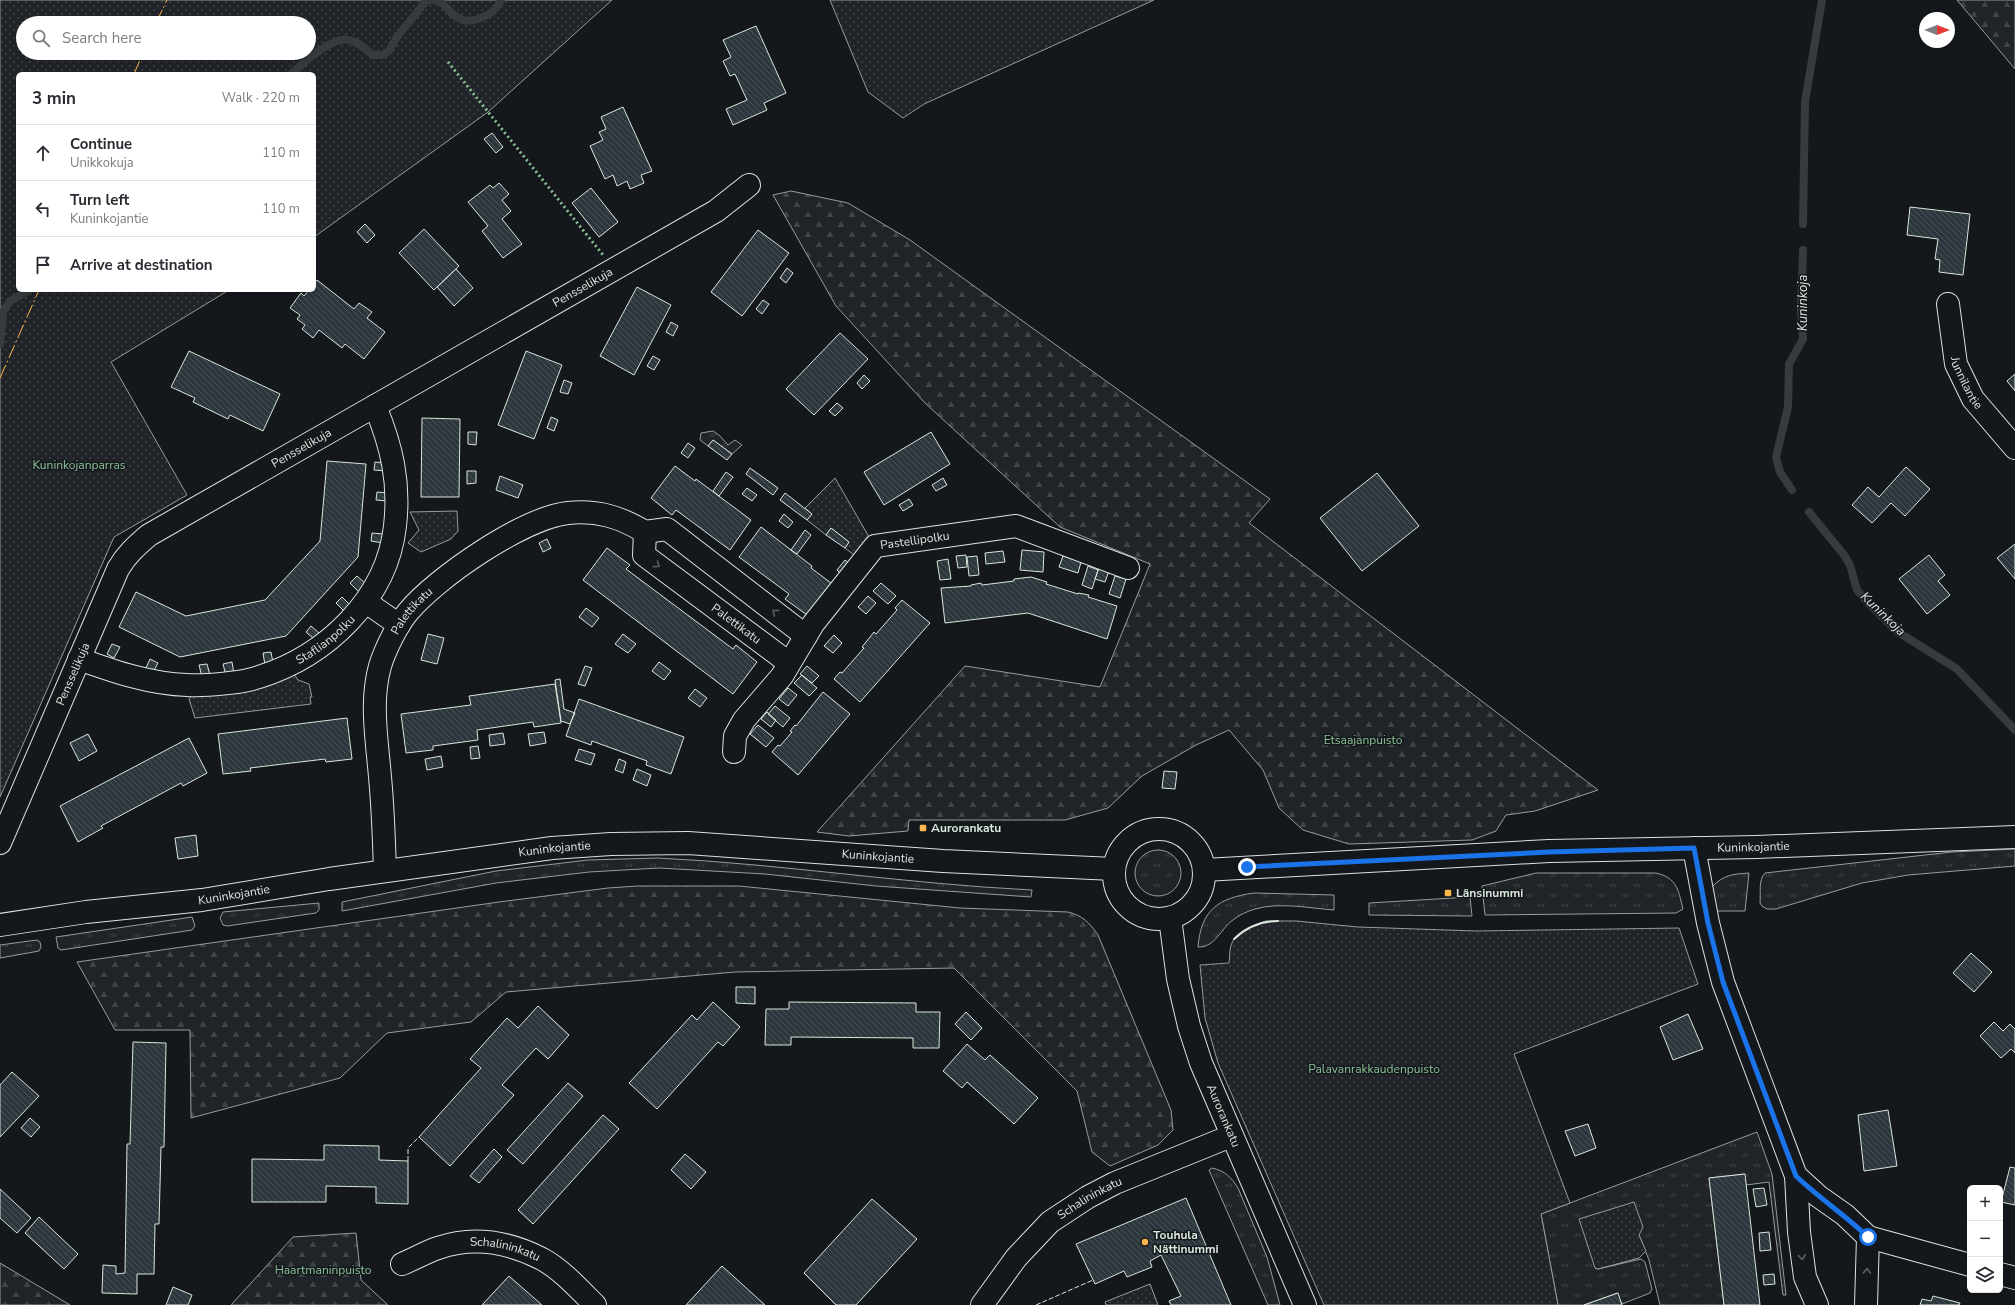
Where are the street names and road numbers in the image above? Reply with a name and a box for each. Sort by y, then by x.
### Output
street label: Pensselikuja [550,264,616,311]
street label: Junnilantie [1947,355,1986,413]
street label: Pensselikuja [268,424,334,471]
street label: Pastellipolku [879,528,951,553]
street label: Palettikatu [387,583,436,637]
street label: Palettikatu [708,600,764,647]
street label: Staflianpolku [293,612,359,668]
street label: Pensselikuja [52,640,93,708]
street label: Kuninkojantie [517,837,591,861]
street label: Kuninkojantie [1717,838,1790,856]
street label: Kuninkojantie [841,846,915,867]
street label: Kuninkojantie [197,881,271,908]
street label: Aurorankatu [1203,1082,1244,1150]
street label: Schalininkatu [1054,1173,1124,1223]
street label: Schalininkatu [470,1234,543,1265]

